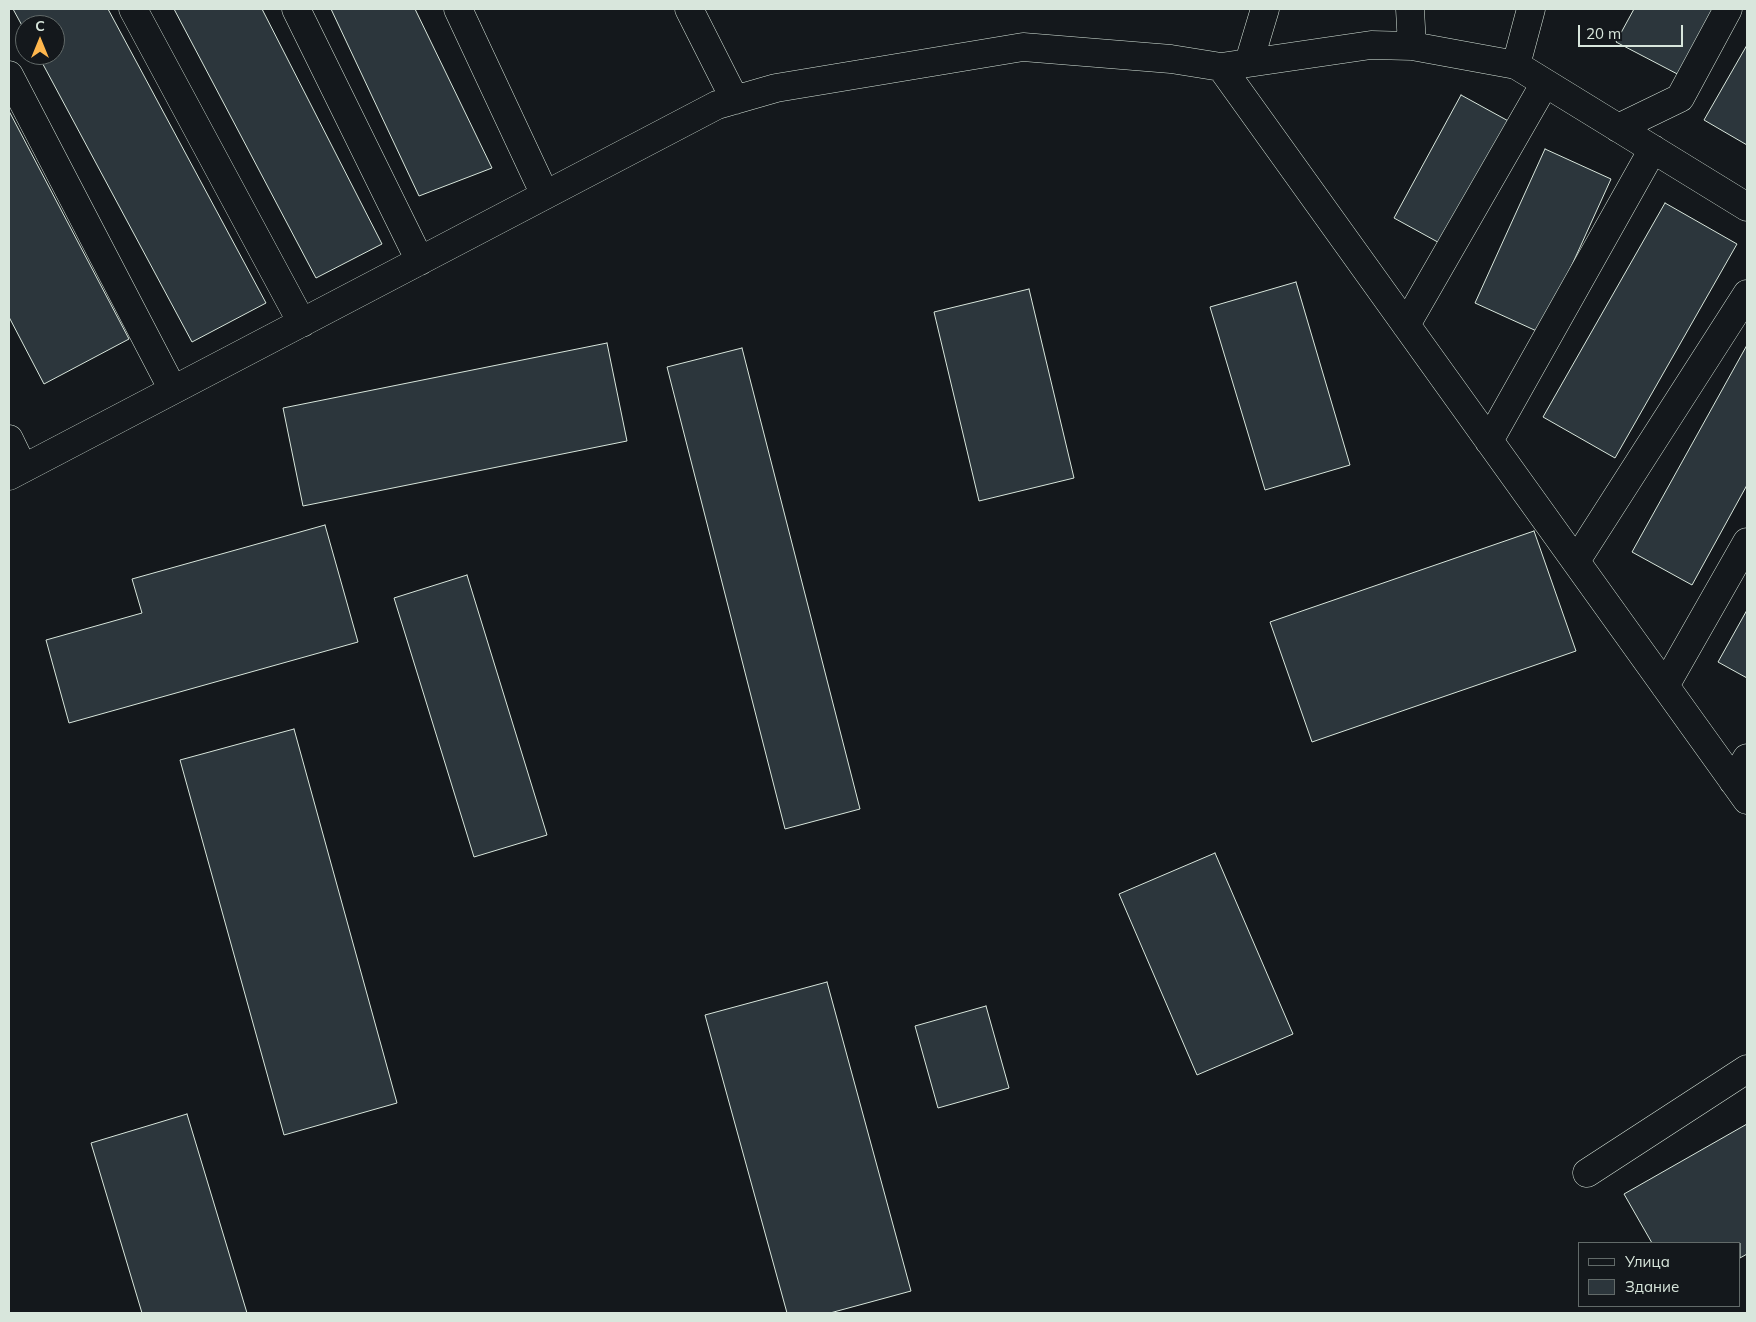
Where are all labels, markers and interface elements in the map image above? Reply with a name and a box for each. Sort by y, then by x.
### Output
north arrow [15,15,65,65]
scale bar [1581,15,1686,47]
text: С [35,17,45,35]
text: 20 m [1586,24,1621,43]
legend [1578,1242,1741,1307]
text: Улица [1625,1252,1670,1271]
text: Здание [1625,1277,1679,1296]

